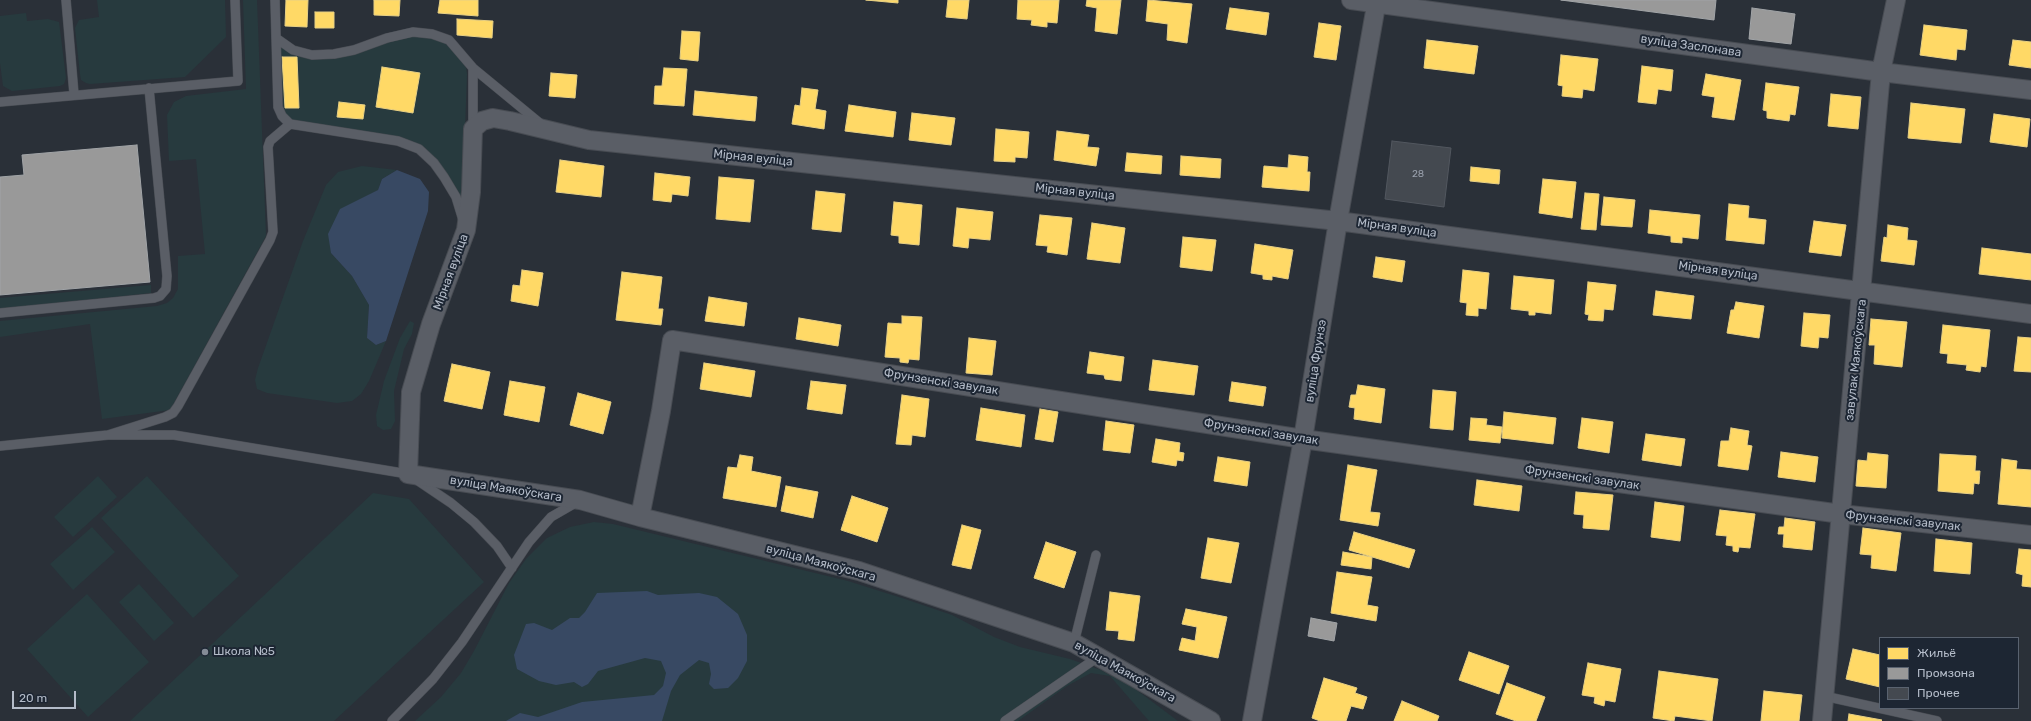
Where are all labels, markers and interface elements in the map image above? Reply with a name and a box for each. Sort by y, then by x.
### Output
street label: вуліца Заслонава [1640,32,1742,60]
street label: Мірная вуліца [713,147,793,169]
house number: 28 [1412,168,1424,180]
street label: Мірная вуліца [1035,181,1115,203]
street label: Мірная вуліца [1356,215,1438,241]
street label: Мірная вуліца [431,232,471,312]
street label: Мірная вуліца [1677,258,1759,284]
street label: завулак Маякоўскага [1842,299,1870,421]
street label: вуліца Фрунзэ [1302,319,1330,403]
street label: Фрунзенскі завулак [883,366,999,398]
street label: Фрунзенскі завулак [1203,416,1319,448]
street label: Фрунзенскі завулак [1524,463,1640,493]
street label: вуліца Маякоўскага [449,473,563,505]
street label: Фрунзенскі завулак [1845,508,1961,534]
street label: вуліца Маякоўскага [765,541,877,585]
legend [1879,637,2019,709]
street label: вуліца Маякоўскага [1072,638,1178,706]
place label: Школа №5 [213,645,275,659]
text: Жильё [1917,646,1956,660]
marker: Школа №5 [200,647,210,657]
text: Промзона [1917,666,1975,680]
scale bar [14,683,78,709]
text: Прочее [1917,686,1960,700]
text: 20 m [19,691,47,705]

